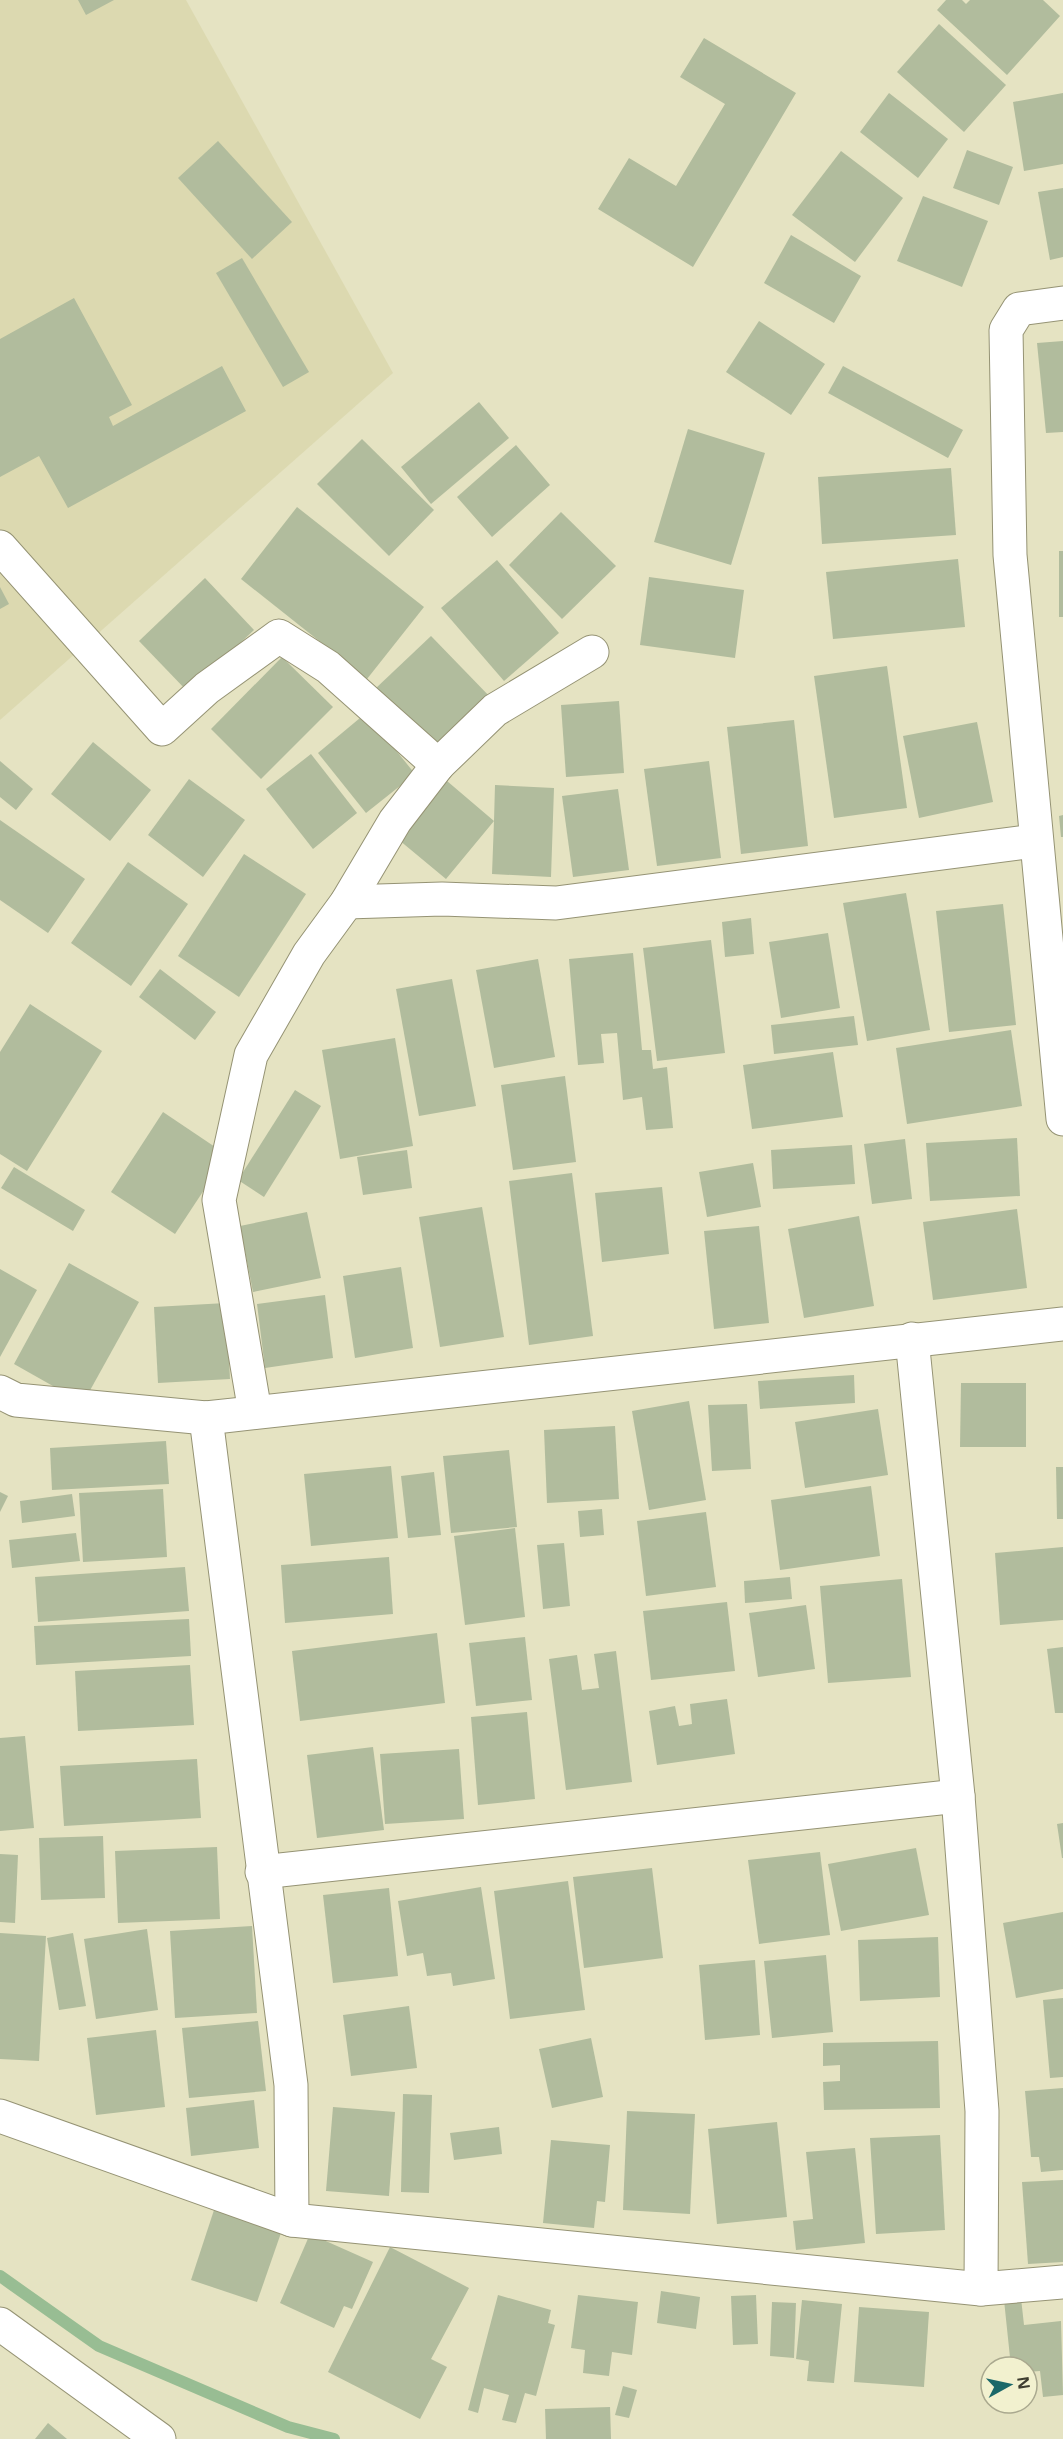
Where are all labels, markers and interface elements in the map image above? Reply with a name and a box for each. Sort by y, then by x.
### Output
north arrow [979,2355,1039,2415]
text: N [1012,2375,1036,2391]

